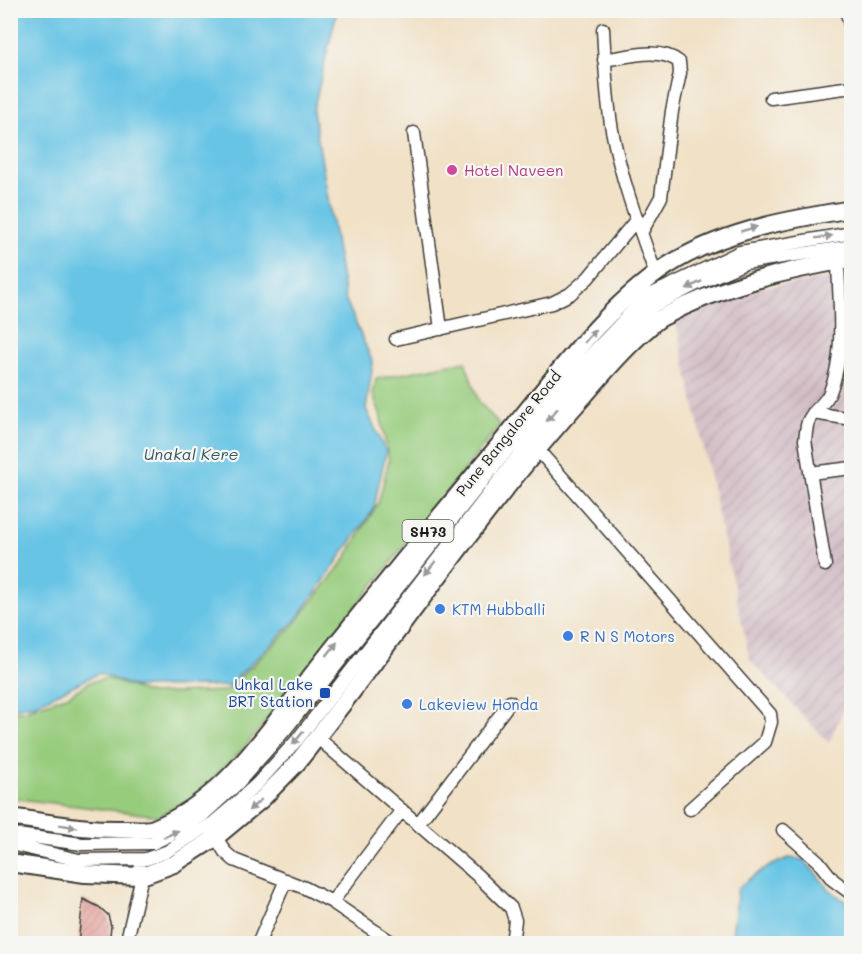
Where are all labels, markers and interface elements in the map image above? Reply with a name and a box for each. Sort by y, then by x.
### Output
place label: Hotel Naveen [464,160,563,180]
marker: Hotel Naveen [445,163,459,177]
one-way arrow [740,224,758,233]
one-way arrow [814,232,833,241]
one-way arrow [685,280,703,290]
one-way arrow [582,330,596,344]
street label: Pune Bangalore Road [451,366,565,500]
one-way arrow [545,407,558,423]
water label: Unakal Kere [144,443,238,464]
road number: SH73 [402,520,454,542]
one-way arrow [424,559,436,575]
place label: KTM Hubballi [452,599,546,619]
marker: KTM Hubballi [433,602,447,616]
place label: R N S Motors [580,626,675,646]
marker: R N S Motors [561,629,575,643]
one-way arrow [326,641,339,657]
place label: Unkal Lake BRT Station [228,674,313,711]
marker: Unkal Lake BRT Station [318,686,332,700]
place label: Lakeview Honda [419,694,539,714]
marker: Lakeview Honda [400,697,414,711]
one-way arrow [291,730,304,746]
one-way arrow [248,798,263,811]
one-way arrow [59,822,78,831]
one-way arrow [163,829,180,839]

